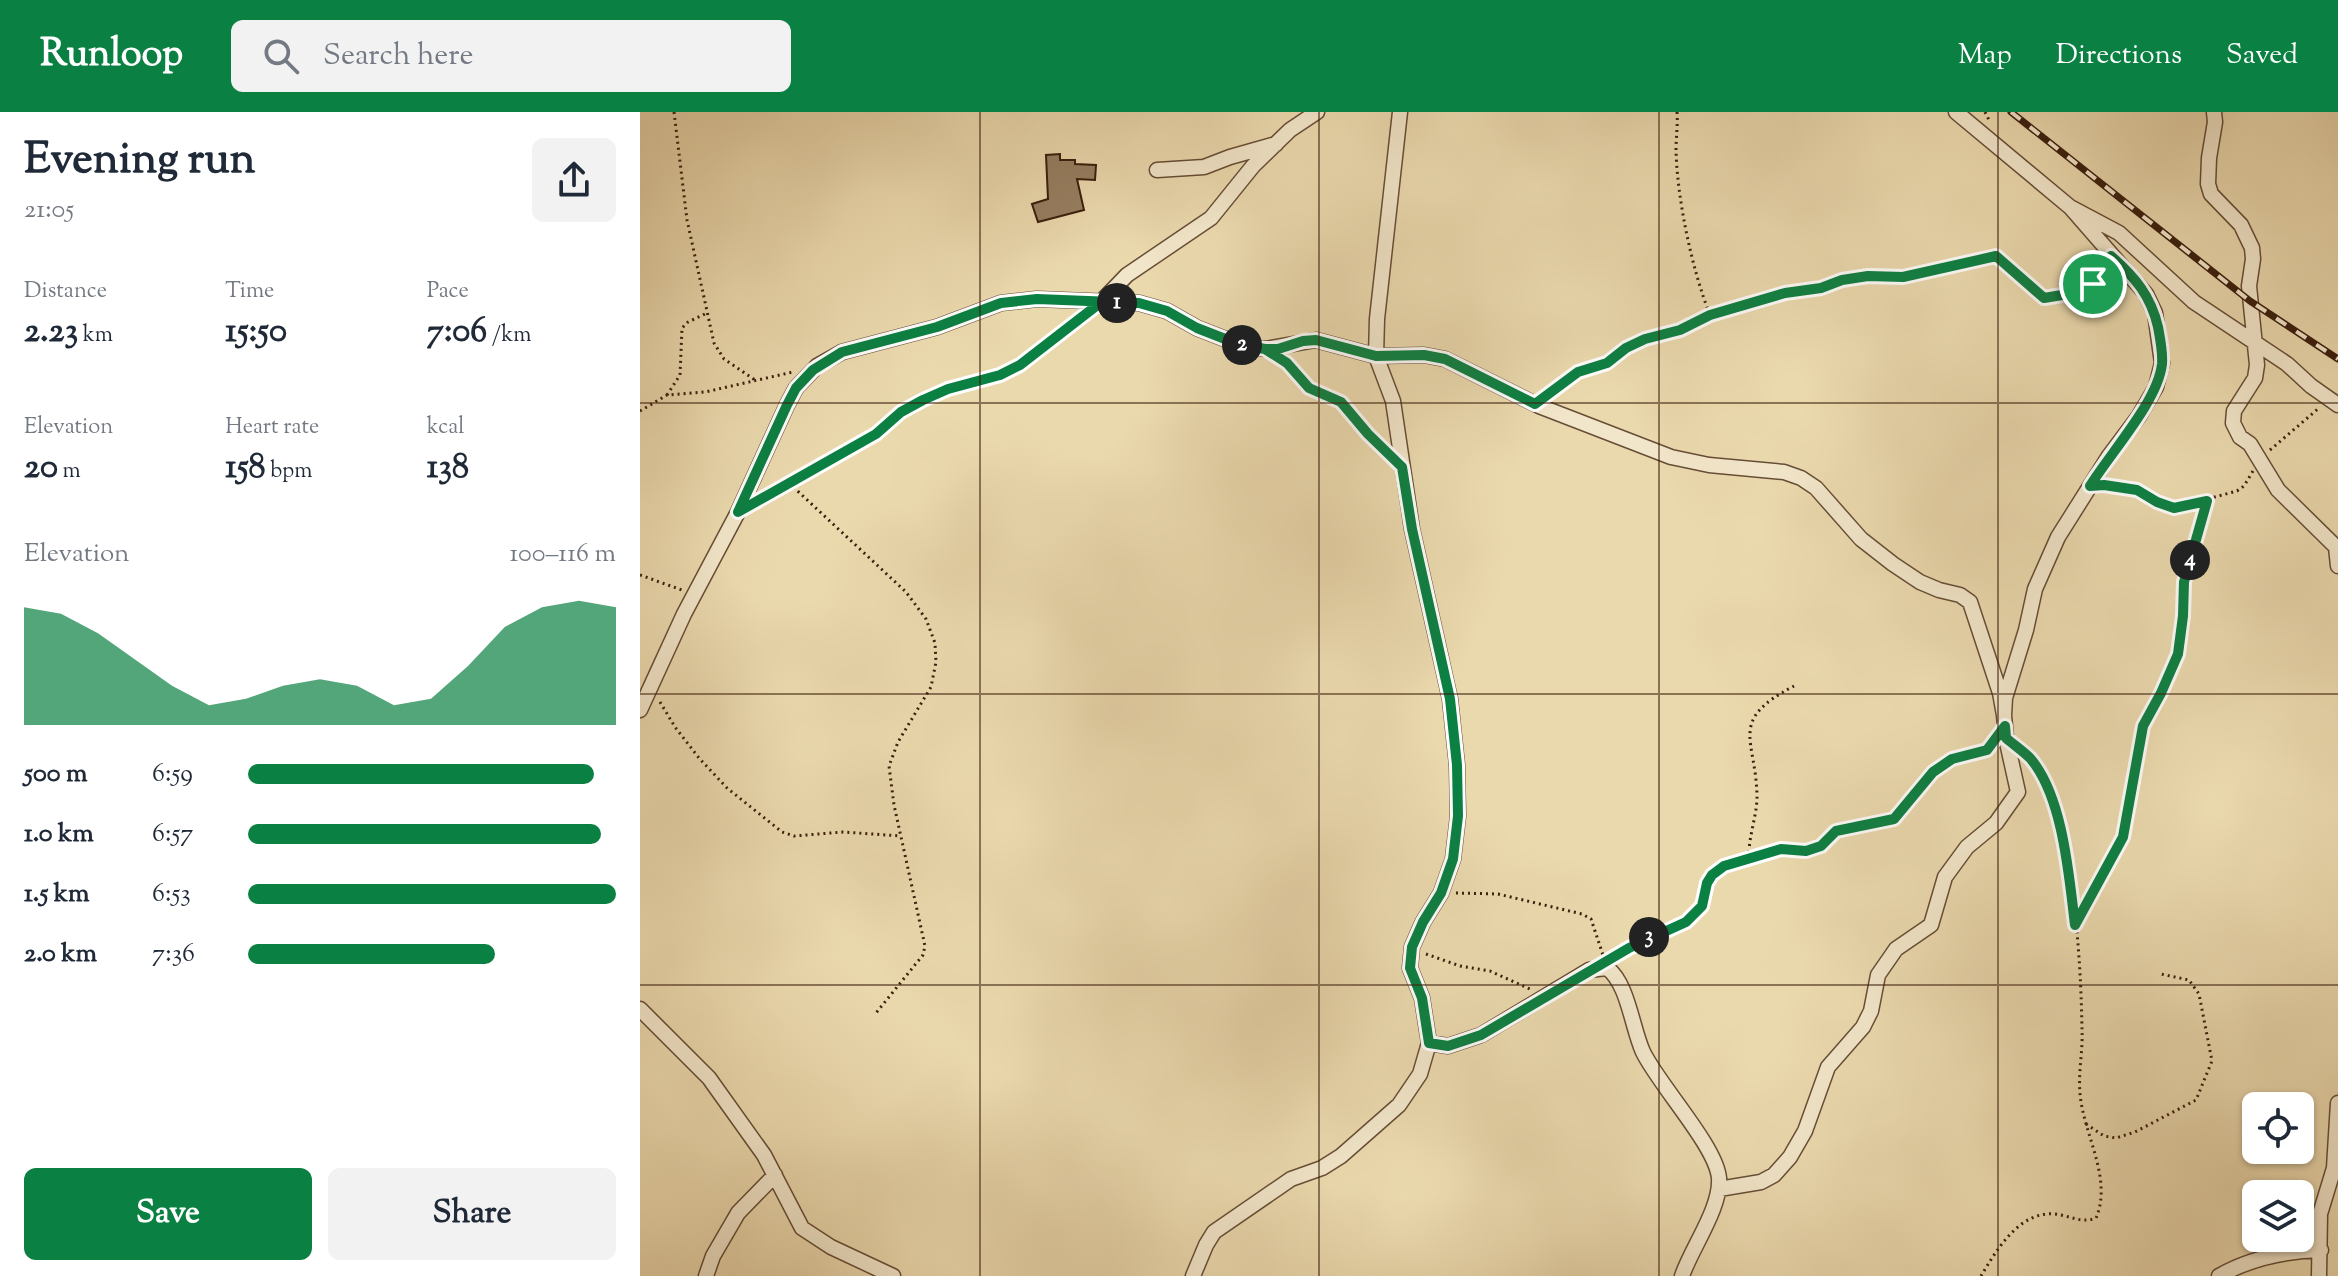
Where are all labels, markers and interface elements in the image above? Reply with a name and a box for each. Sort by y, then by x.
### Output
search box [231,20,791,92]
text: Runloop [40,29,183,83]
icon: search [259,34,303,78]
text: Search here [323,35,474,78]
text: Map [1958,36,2012,76]
text: Directions [2056,36,2182,76]
text: Saved [2226,36,2298,76]
text: Evening run [24,130,256,193]
button: share [532,138,616,222]
text: 21:05 [24,192,74,229]
pin [2059,250,2127,318]
icon: arrive [2071,262,2115,306]
text: Distance [24,276,107,308]
text: Time [225,276,274,308]
text: Pace [427,276,469,308]
pin: 1 [1097,283,1137,323]
text: 1 [1113,287,1121,319]
text: 2.23 [24,308,78,357]
text: 15:50 [225,308,287,357]
text: 7:06 [427,308,487,357]
text: km [78,320,113,352]
text: /km [487,320,532,352]
pin: 2 [1222,325,1262,365]
text: 2 [1237,329,1247,361]
text: Elevation [24,412,113,444]
text: Heart rate [225,412,319,444]
text: kcal [427,412,464,444]
text: 20 [24,444,58,493]
text: 158 [225,444,266,493]
text: 138 [427,444,469,493]
text: m [58,456,81,488]
text: bpm [266,456,312,488]
text: Elevation [24,536,129,573]
text: 100–116 m [510,536,616,573]
pin: 4 [2170,540,2210,580]
text: 4 [2184,544,2196,576]
text: 500 m [24,756,87,793]
text: 6:59 [152,756,193,793]
text: 1.0 km [24,816,94,853]
text: 6:57 [152,816,193,853]
text: 1.5 km [24,876,90,913]
text: 6:53 [152,876,191,913]
pin: 3 [1629,917,1669,957]
text: 3 [1645,921,1653,953]
text: 2.0 km [24,936,97,973]
text: 7:36 [152,936,195,973]
map controls [2242,1092,2314,1252]
button: locate [2242,1092,2314,1164]
button: Save [24,1168,312,1260]
button: Share [328,1168,616,1260]
button: layers [2242,1180,2314,1252]

